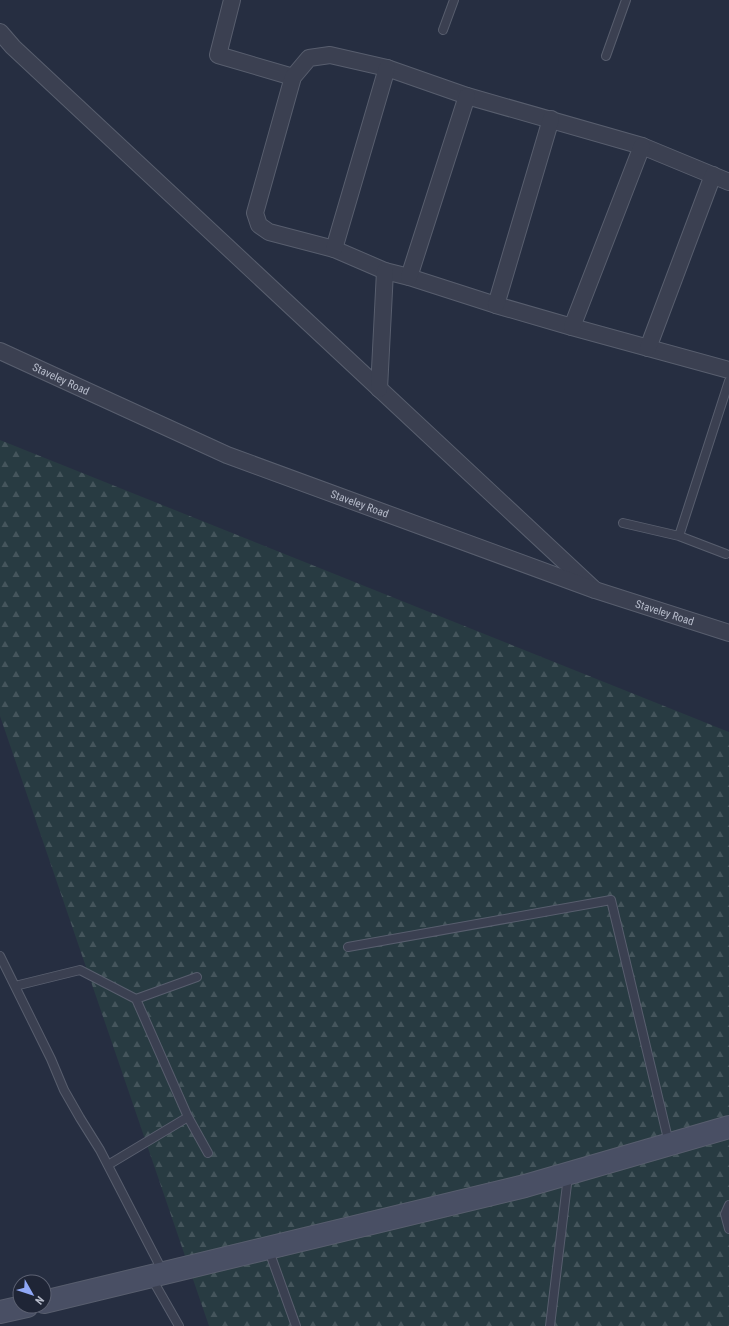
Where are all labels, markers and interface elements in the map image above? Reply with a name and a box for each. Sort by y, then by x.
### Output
street label: Staveley Road [31,360,91,397]
street label: Staveley Road [329,487,390,520]
street label: Staveley Road [634,597,696,628]
north arrow [12,1274,52,1314]
text: N [32,1293,47,1307]

